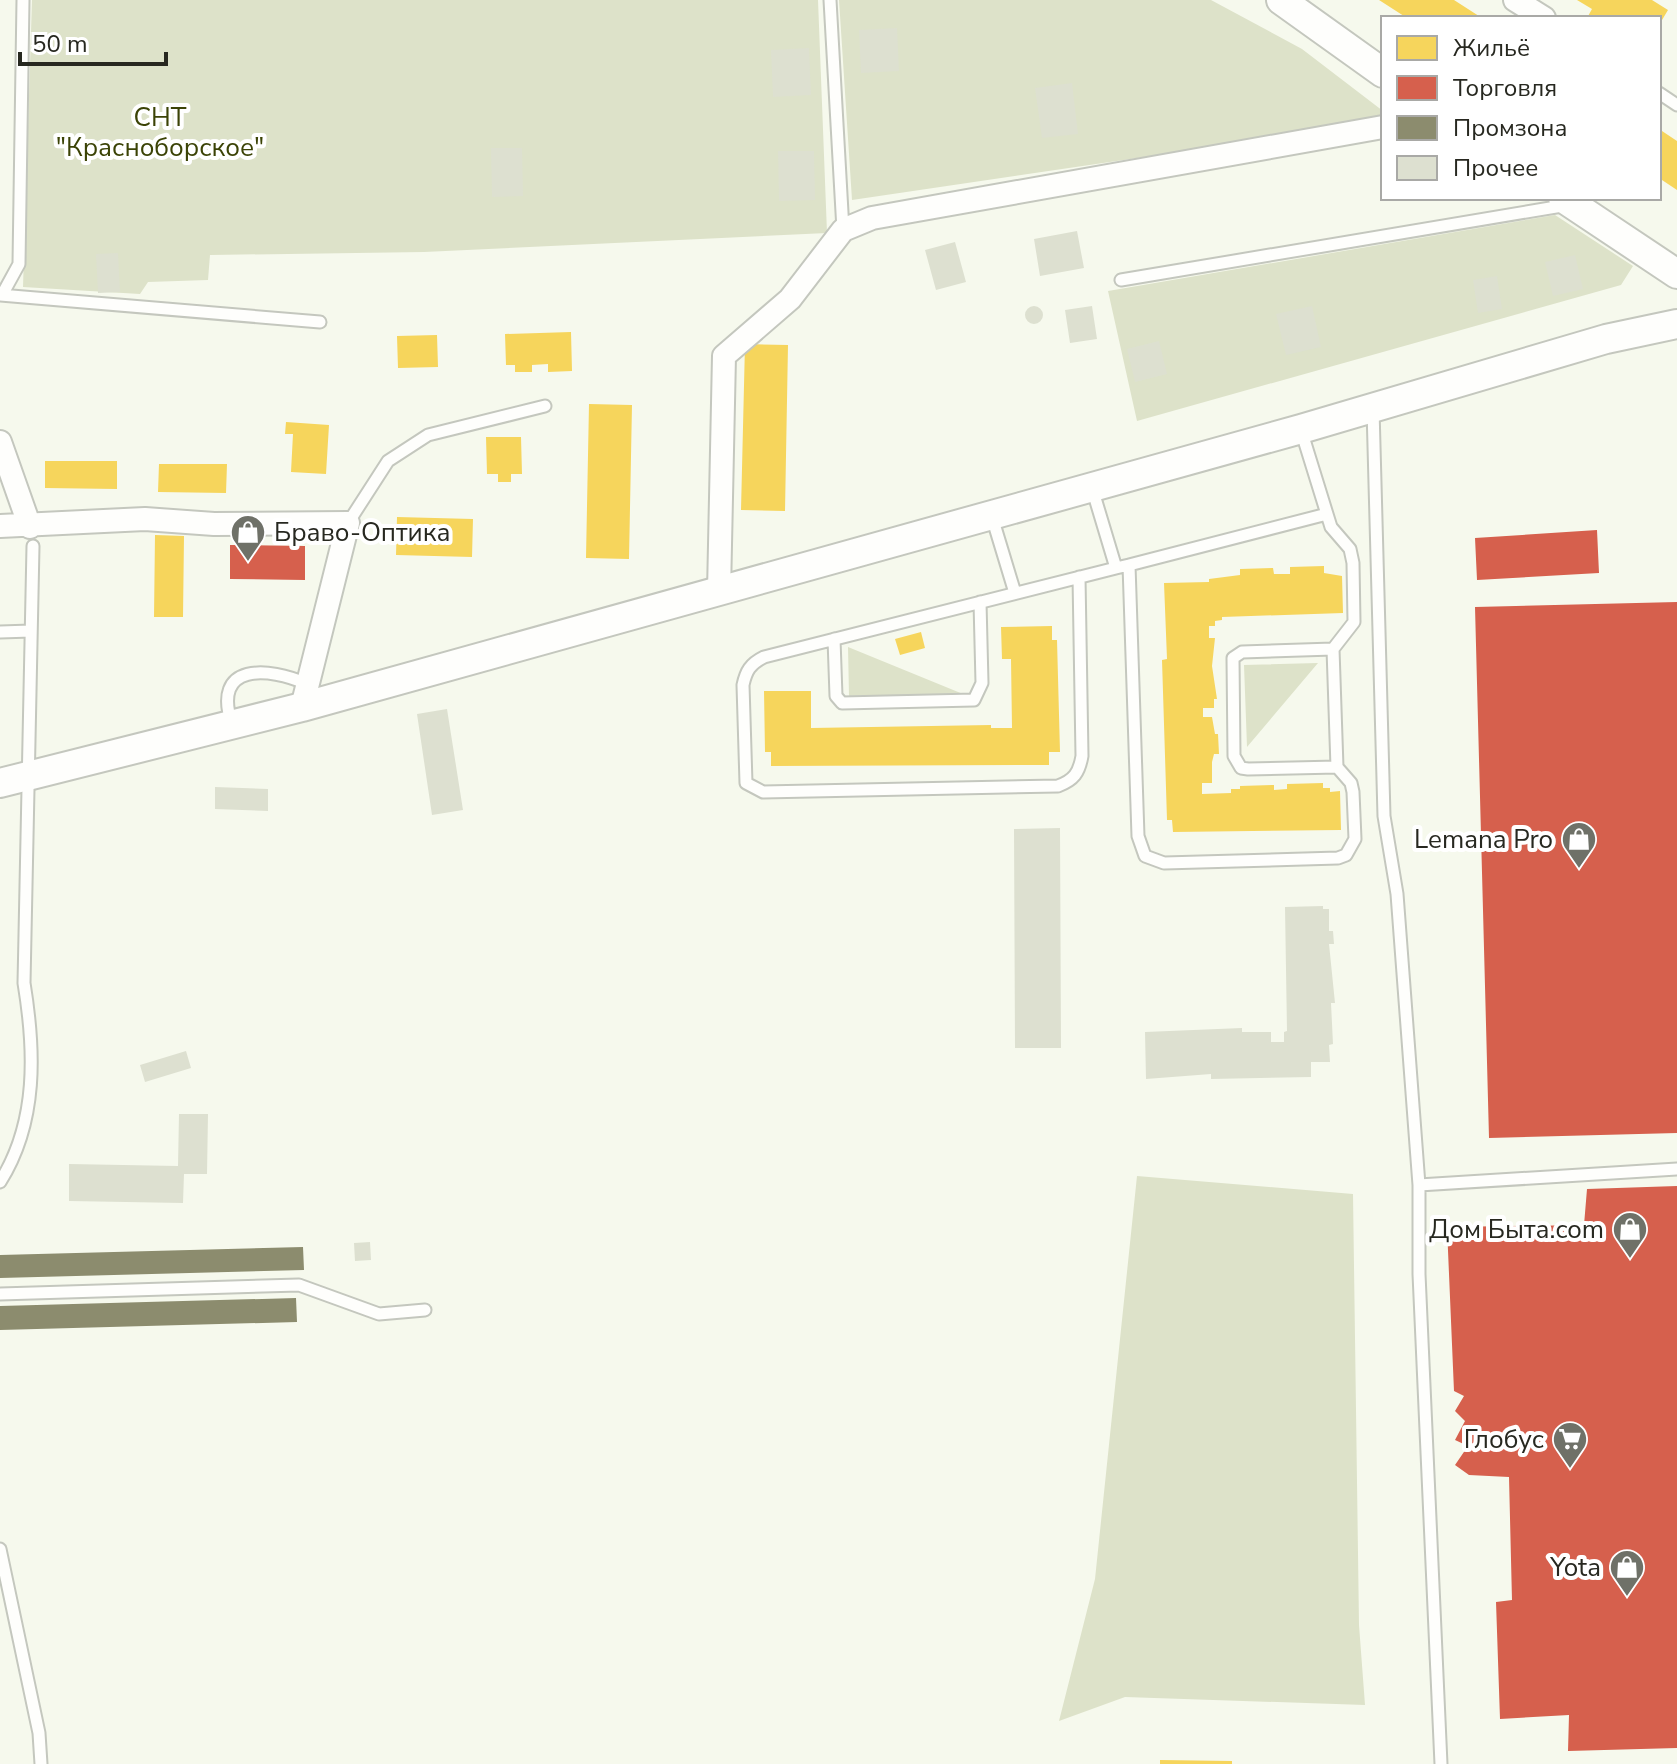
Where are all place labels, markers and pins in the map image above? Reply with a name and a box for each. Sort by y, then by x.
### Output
shop icon: Браво-Оптика [229,513,267,563]
place label: Браво-Оптика [274,515,450,550]
shop icon: Lemana Pro [1560,820,1598,870]
place label: Lemana Pro [1414,822,1553,857]
shop icon: Дом Быта.com [1611,1210,1649,1260]
place label: Дом Быта.com [1429,1212,1604,1247]
supermarket icon: Глобус [1551,1420,1589,1470]
place label: Глобус [1464,1422,1544,1457]
shop icon: Yota [1608,1548,1646,1598]
place label: Yota [1549,1550,1601,1585]

